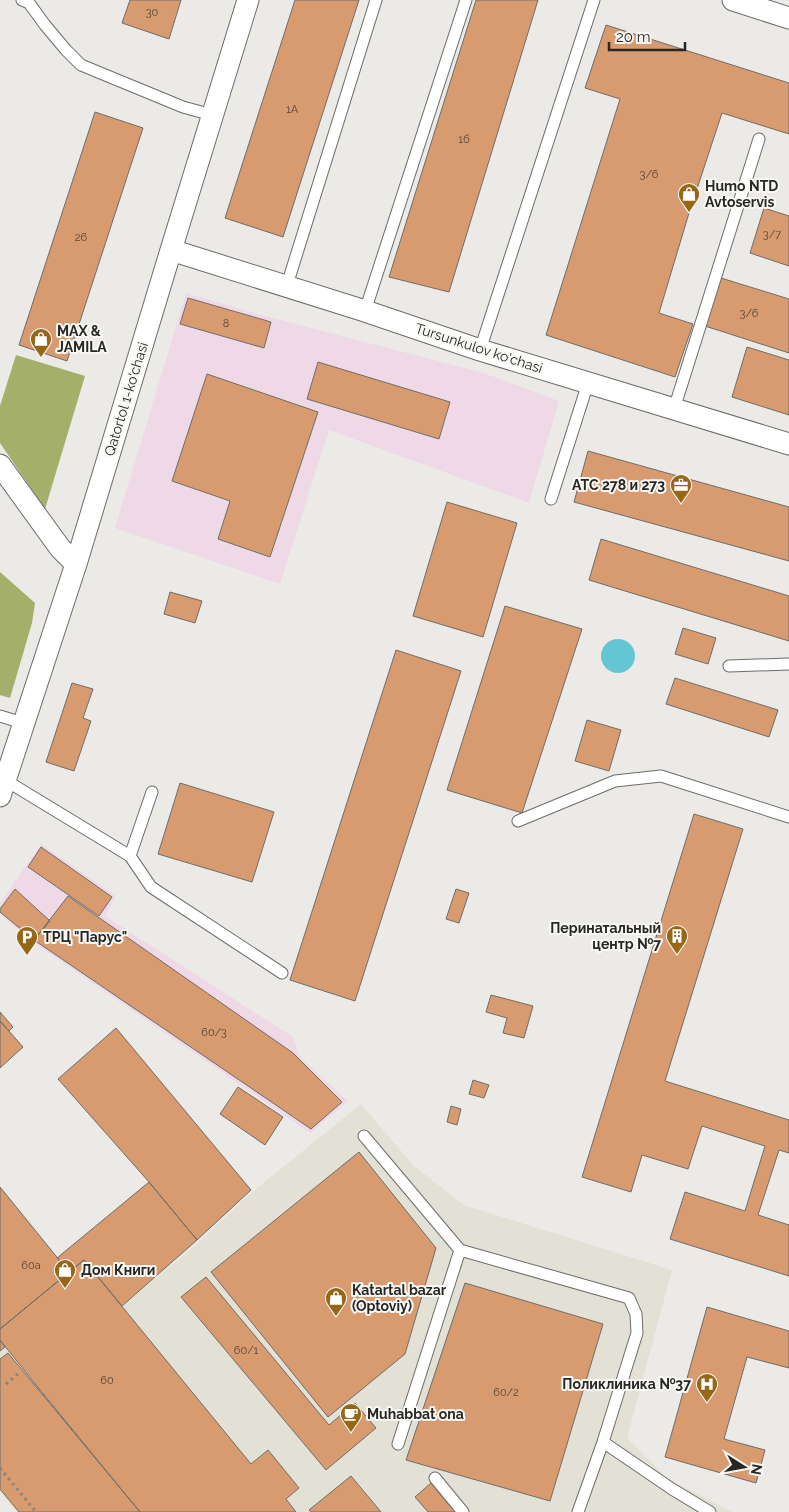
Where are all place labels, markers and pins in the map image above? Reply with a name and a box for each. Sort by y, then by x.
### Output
place label: Humo NTD Avtoservis [705,178,778,210]
shop icon: Humo NTD Avtoservis [677,182,701,213]
place label: MAX & JAMILA [57,323,107,355]
shop icon: MAX & JAMILA [29,327,53,358]
office icon: АТС 278 и 273 [669,473,693,504]
place label: АТС 278 и 273 [572,477,665,493]
place label: Перинатальный центр №7 [550,920,661,952]
building icon: Перинатальный центр №7 [665,924,689,955]
parking icon: ТРЦ "Парус" [15,925,39,956]
place label: ТРЦ "Парус" [43,929,127,945]
shop icon: Дом Книги [53,1258,77,1289]
place label: Дом Книги [81,1262,155,1278]
place label: Katartal bazar (Optoviy) [352,1282,447,1314]
shop icon: Katartal bazar (Optoviy) [324,1286,348,1317]
hospital icon: Поликлиника №37 [695,1372,719,1403]
place label: Поликлиника №37 [562,1376,691,1392]
cafe icon: Muhabbat ona [339,1402,363,1433]
place label: Muhabbat ona [367,1406,464,1422]

